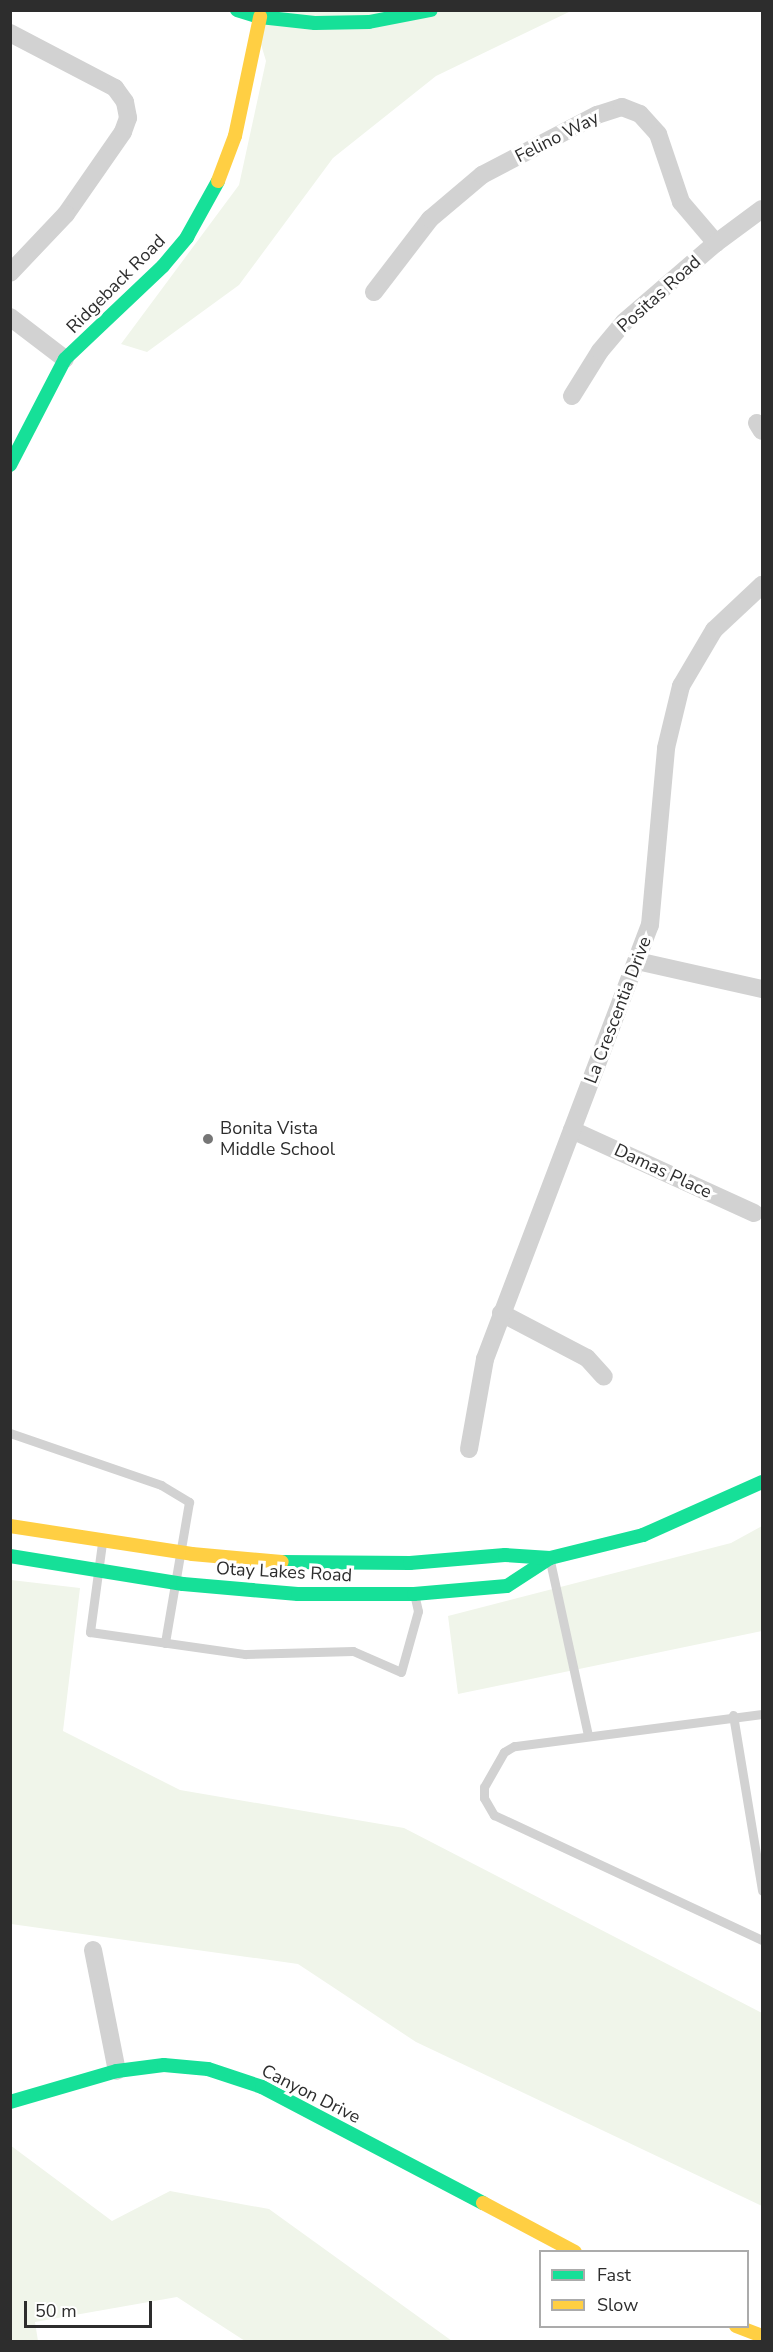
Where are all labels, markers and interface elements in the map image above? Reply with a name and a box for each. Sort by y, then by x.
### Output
street label: Felino Way [512,107,602,167]
street label: Ridgeback Road [62,230,170,338]
street label: Positas Road [613,251,705,337]
street label: La Crescentia Drive [580,933,656,1087]
place label: Bonita Vista Middle School [220,1118,335,1160]
marker: Bonita Vista Middle School [201,1132,215,1146]
street label: Damas Place [611,1139,715,1203]
street label: Otay Lakes Road [215,1558,353,1586]
street label: Canyon Drive [258,2060,364,2128]
legend [539,2250,749,2328]
text: Fast [597,2263,631,2287]
scale bar [27,2289,154,2327]
text: Slow [597,2293,638,2317]
text: 50 m [35,2299,77,2323]

